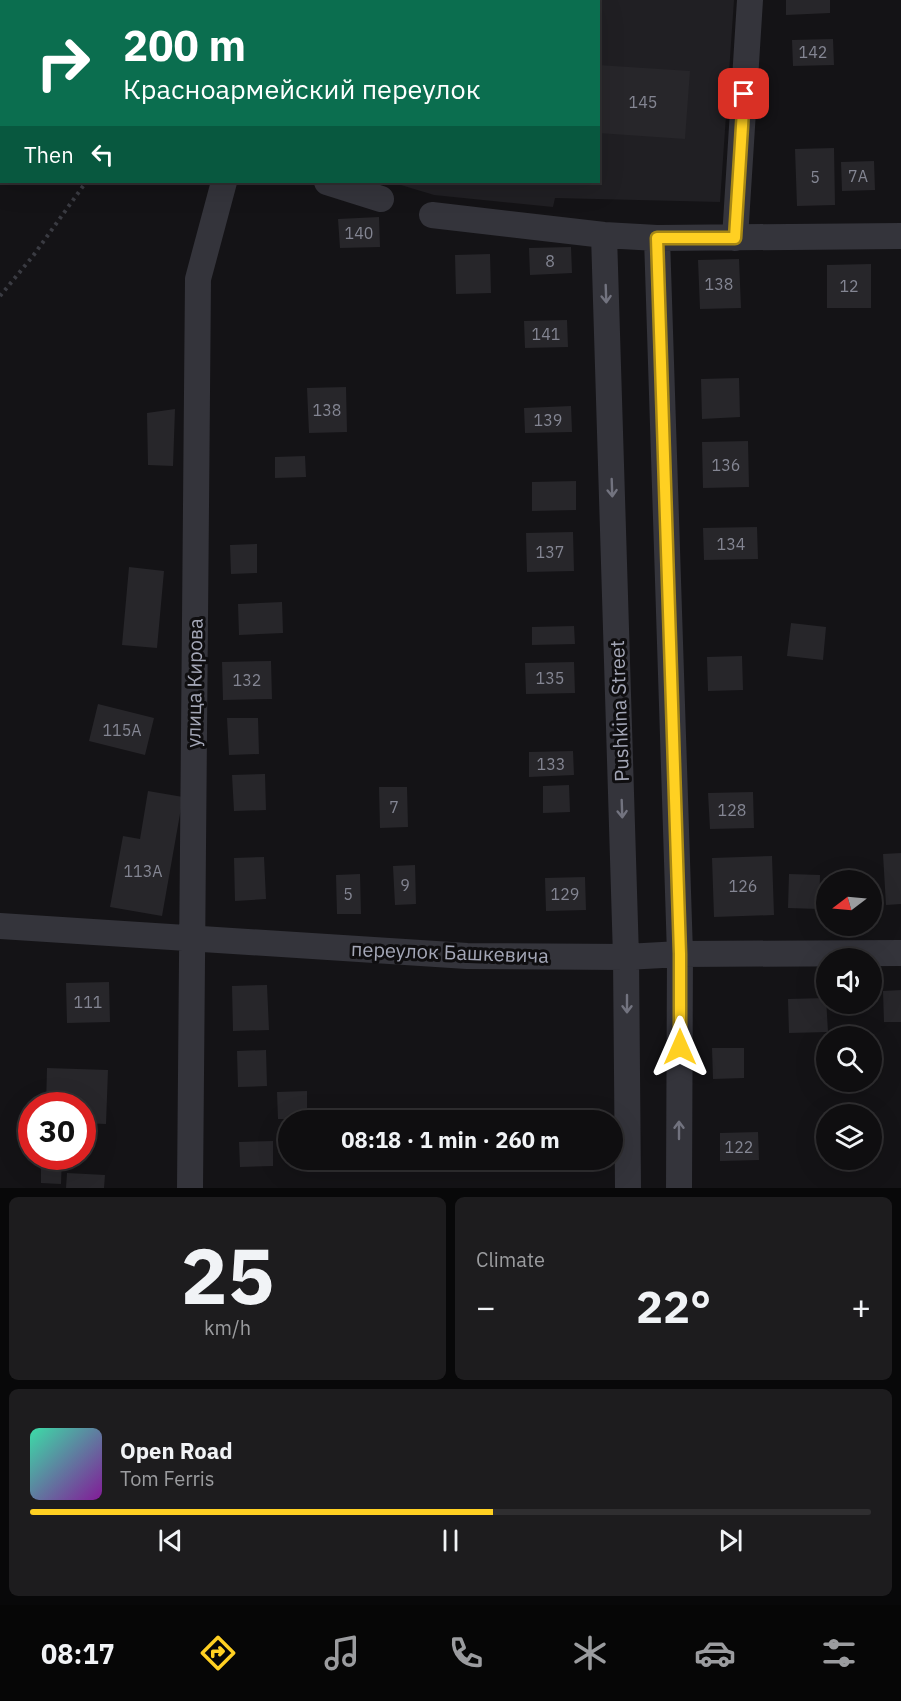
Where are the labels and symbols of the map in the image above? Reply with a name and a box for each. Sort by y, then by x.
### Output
house number: 142 [799,42,827,62]
pin [718,68,769,119]
house number: 145 [629,92,657,112]
house number: 7А [848,166,868,186]
house number: 5 [810,167,820,187]
house number: 140 [345,223,373,243]
house number: 8 [545,251,555,271]
house number: 138 [705,274,733,294]
house number: 12 [839,276,859,296]
one-way arrow [600,283,612,303]
house number: 141 [532,324,560,344]
house number: 138 [313,400,341,420]
house number: 139 [534,410,562,430]
house number: 136 [712,455,740,475]
one-way arrow [606,478,618,498]
house number: 134 [717,534,745,554]
house number: 137 [536,542,564,562]
street label: улица Кирова [179,618,209,748]
street label: Pushkina Street [603,640,635,782]
house number: 135 [536,668,564,688]
house number: 132 [233,670,261,690]
house number: 115А [102,720,142,740]
house number: 133 [537,754,565,774]
house number: 7 [389,797,399,817]
one-way arrow [616,799,627,819]
house number: 128 [718,800,746,820]
house number: 113А [123,861,163,881]
north arrow [816,870,882,936]
house number: 9 [400,875,410,895]
house number: 126 [729,876,757,896]
house number: 5 [343,884,353,904]
house number: 129 [551,884,579,904]
street label: переулок Башкевича [350,935,550,969]
house number: 111 [74,992,102,1012]
one-way arrow [621,994,633,1014]
position arrow [648,1015,712,1079]
speed limit sign: 30 [18,1092,96,1170]
one-way arrow [673,1120,685,1140]
house number: 122 [725,1137,753,1157]

